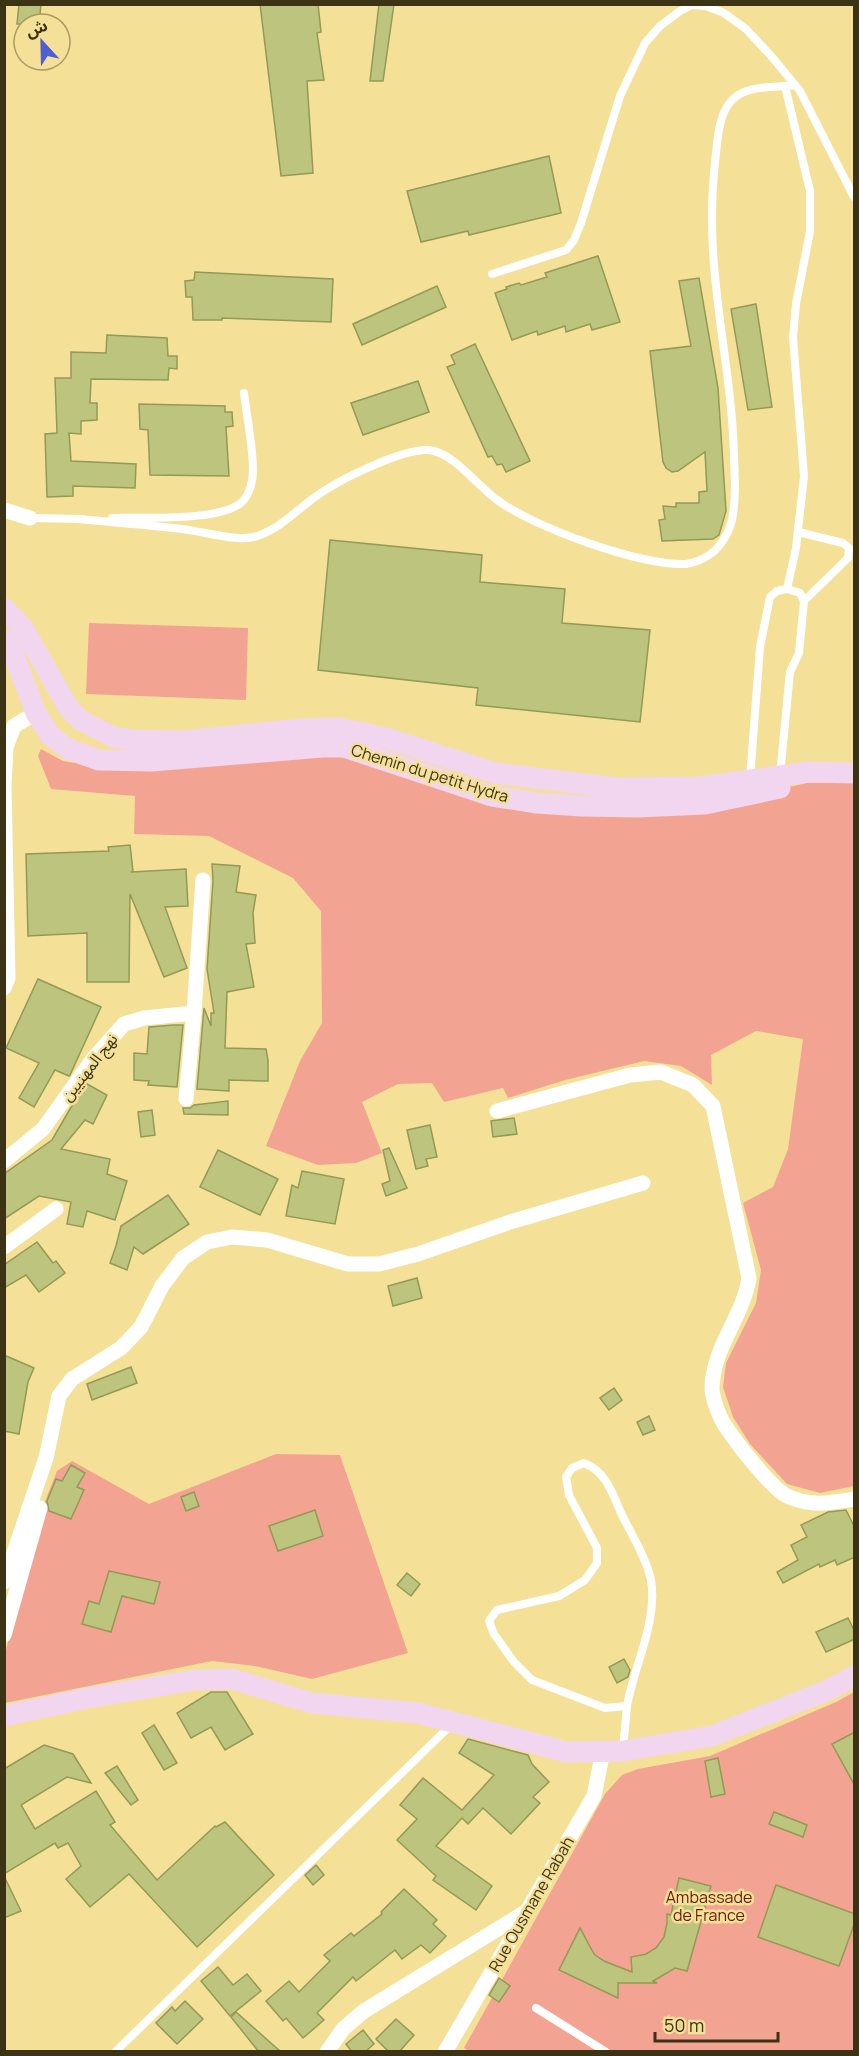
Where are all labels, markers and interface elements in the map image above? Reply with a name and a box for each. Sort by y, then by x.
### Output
north arrow [12,12,72,72]
text: ش [22,14,51,42]
street label: Chemin du petit Hydra [349,739,511,807]
street label: نهج المهنيين [56,1029,124,1107]
street label: Rue Ousmane Rabah [483,1832,579,1976]
park label: Ambassade de France [666,1886,752,1926]
scale bar [655,2005,778,2043]
text: 50 m [664,2013,704,2037]

